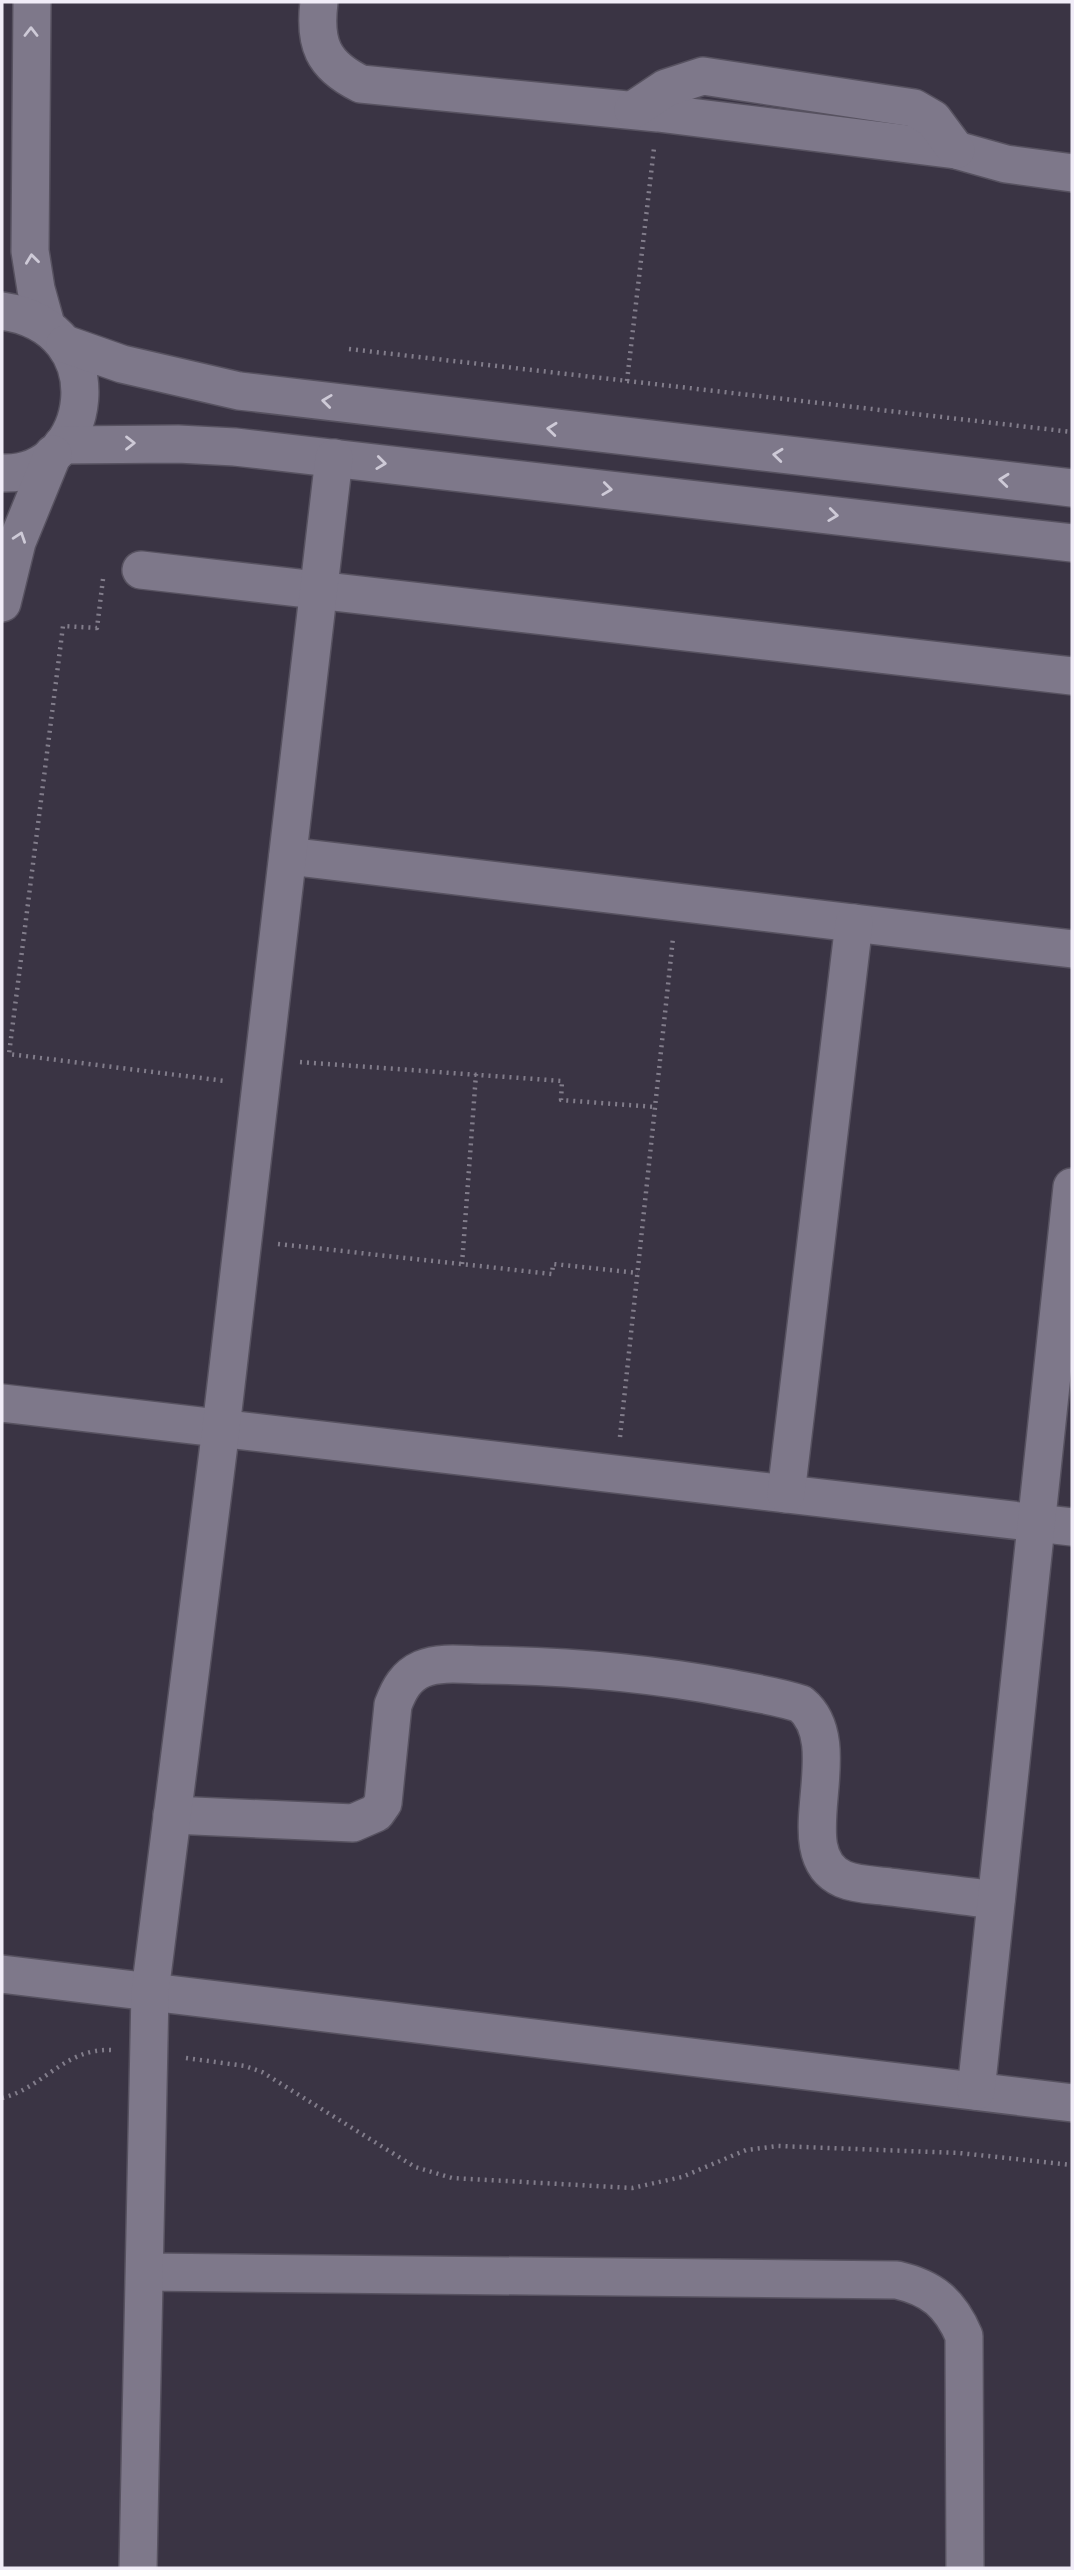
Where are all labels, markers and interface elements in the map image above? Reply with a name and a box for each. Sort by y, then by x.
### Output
one-way arrow [23,26,39,36]
one-way arrow [24,253,39,265]
one-way arrow [321,394,332,409]
one-way arrow [547,422,558,437]
one-way arrow [125,436,136,451]
one-way arrow [773,447,784,462]
one-way arrow [376,455,387,470]
one-way arrow [999,473,1010,488]
one-way arrow [601,482,613,497]
one-way arrow [827,508,839,523]
one-way arrow [11,532,26,544]

